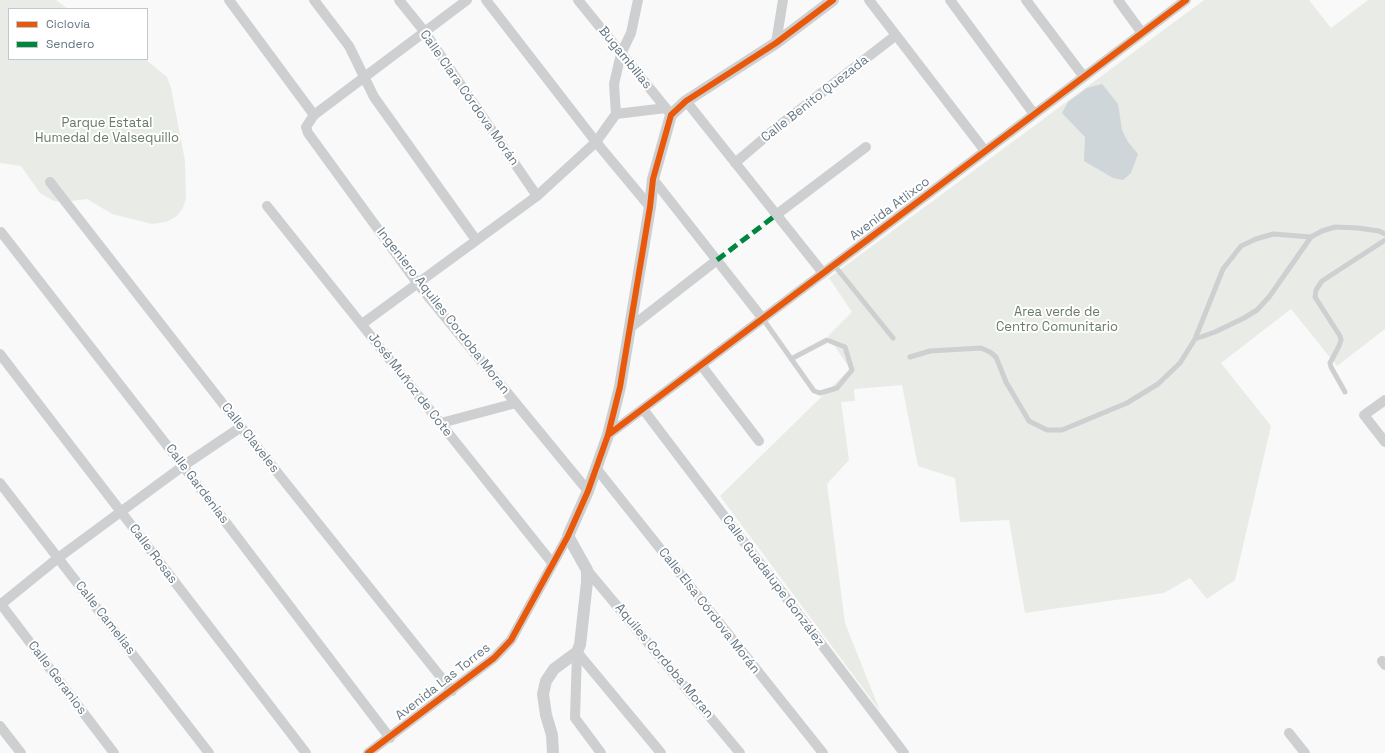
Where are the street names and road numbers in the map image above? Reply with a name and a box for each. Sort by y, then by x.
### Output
street label: Bugambilias [595,24,655,92]
street label: Calle Clara Córdova Morán [416,27,522,169]
street label: Calle Benito Quezada [758,52,872,146]
street label: Avenida Atlixco [847,174,933,244]
street label: Ingeniero Aquiles Cordoba Moran [373,225,513,397]
street label: José Muñoz de Cote [365,330,455,440]
street label: Calle Claveles [218,400,282,476]
street label: Calle Gardenias [162,441,232,527]
street label: Calle Guadalupe González [719,513,827,649]
street label: Calle Rosas [126,521,180,587]
street label: Calle Elsa Córdova Morán [655,545,763,677]
street label: Calle Camelias [72,578,138,658]
street label: Aquiles Cordoba Moran [611,601,717,721]
street label: Calle Geranios [24,638,90,718]
street label: Avenida Las Torres [393,640,493,724]

